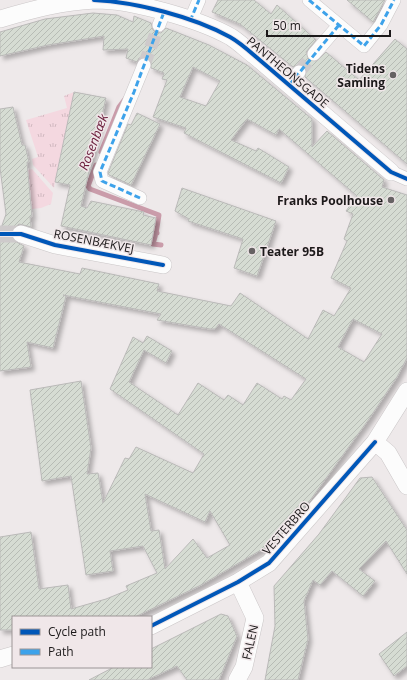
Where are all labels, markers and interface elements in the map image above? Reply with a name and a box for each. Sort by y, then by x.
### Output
scale bar [267,12,390,38]
text: 50 m [273,17,301,34]
street label: PANTHEONSGADE [243,33,333,111]
place label: Tidens Samling [337,60,385,91]
marker: Tidens Samling [388,70,398,80]
water label: Rosenbæk [74,111,112,173]
place label: Franks Poolhouse [277,192,383,209]
marker: Franks Poolhouse [386,195,396,205]
street label: ROSENBÆKVEJ [52,225,136,257]
place label: Teater 95B [260,243,324,260]
marker: Teater 95B [247,246,257,256]
street label: VESTERBRO [258,498,314,558]
legend [12,616,152,668]
text: Cycle path [48,623,106,640]
street label: FALEN [238,623,262,661]
text: Path [48,643,74,660]

